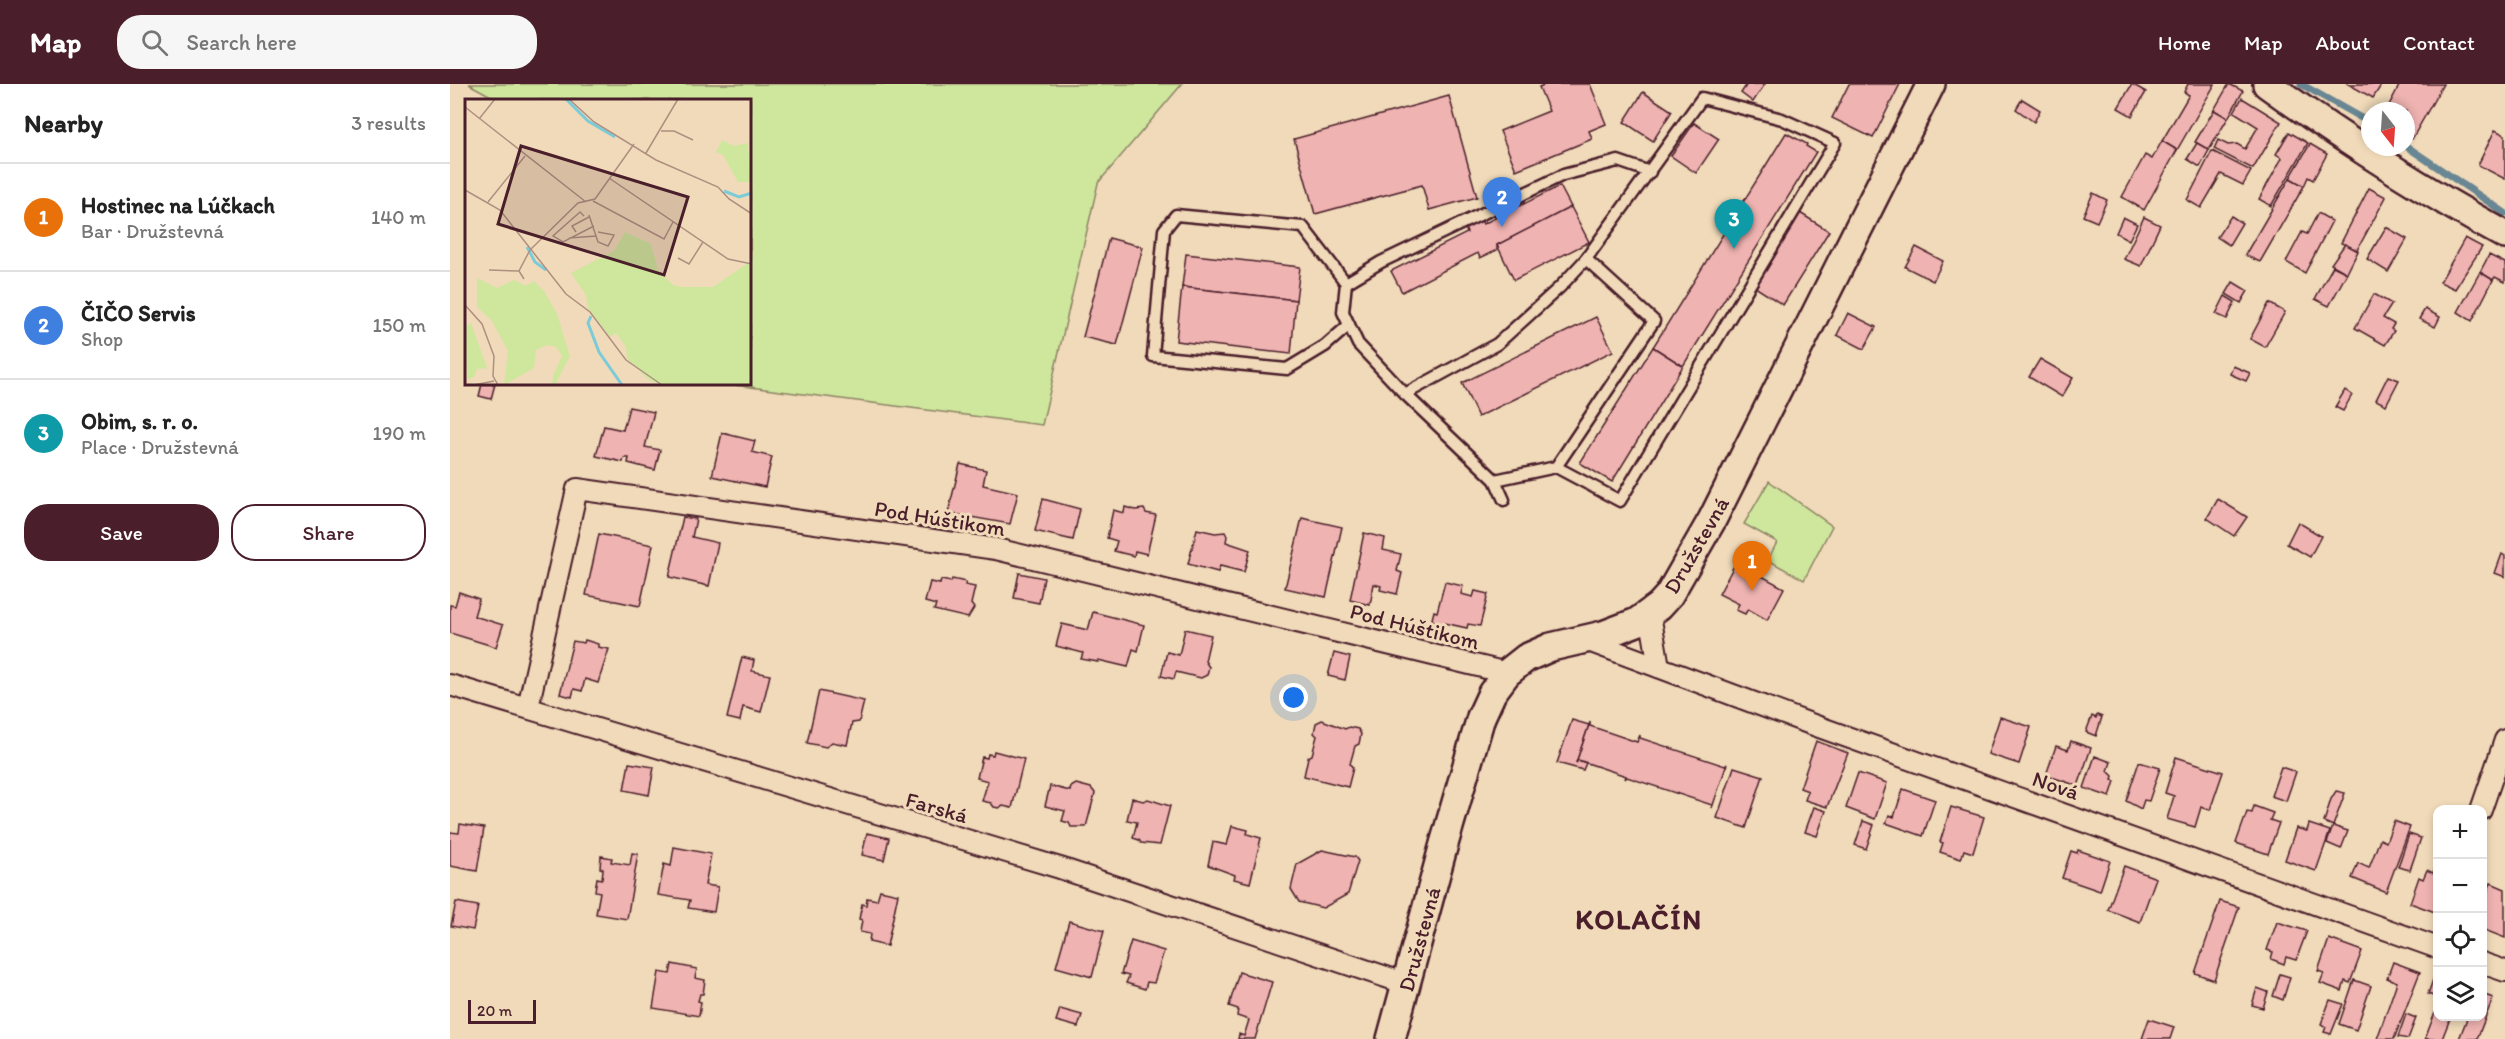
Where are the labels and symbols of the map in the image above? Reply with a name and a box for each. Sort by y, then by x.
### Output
inset map [465,99,752,386]
north arrow [2361,102,2415,156]
pin: 2 [1482,178,1522,227]
pin: 3 [1714,200,1754,249]
street label: Družstevná [1658,491,1735,599]
street label: Pod Húštikom [872,495,1008,542]
pin: 1 [1732,542,1772,591]
street label: Pod Húštikom [1347,597,1483,656]
your location [1279,683,1308,712]
street label: Nová [2029,765,2083,806]
street label: Farská [903,786,972,829]
street label: Družstevná [1393,883,1447,995]
district label: KOLAČÍN [1575,902,1703,936]
scale bar [468,997,536,1024]

